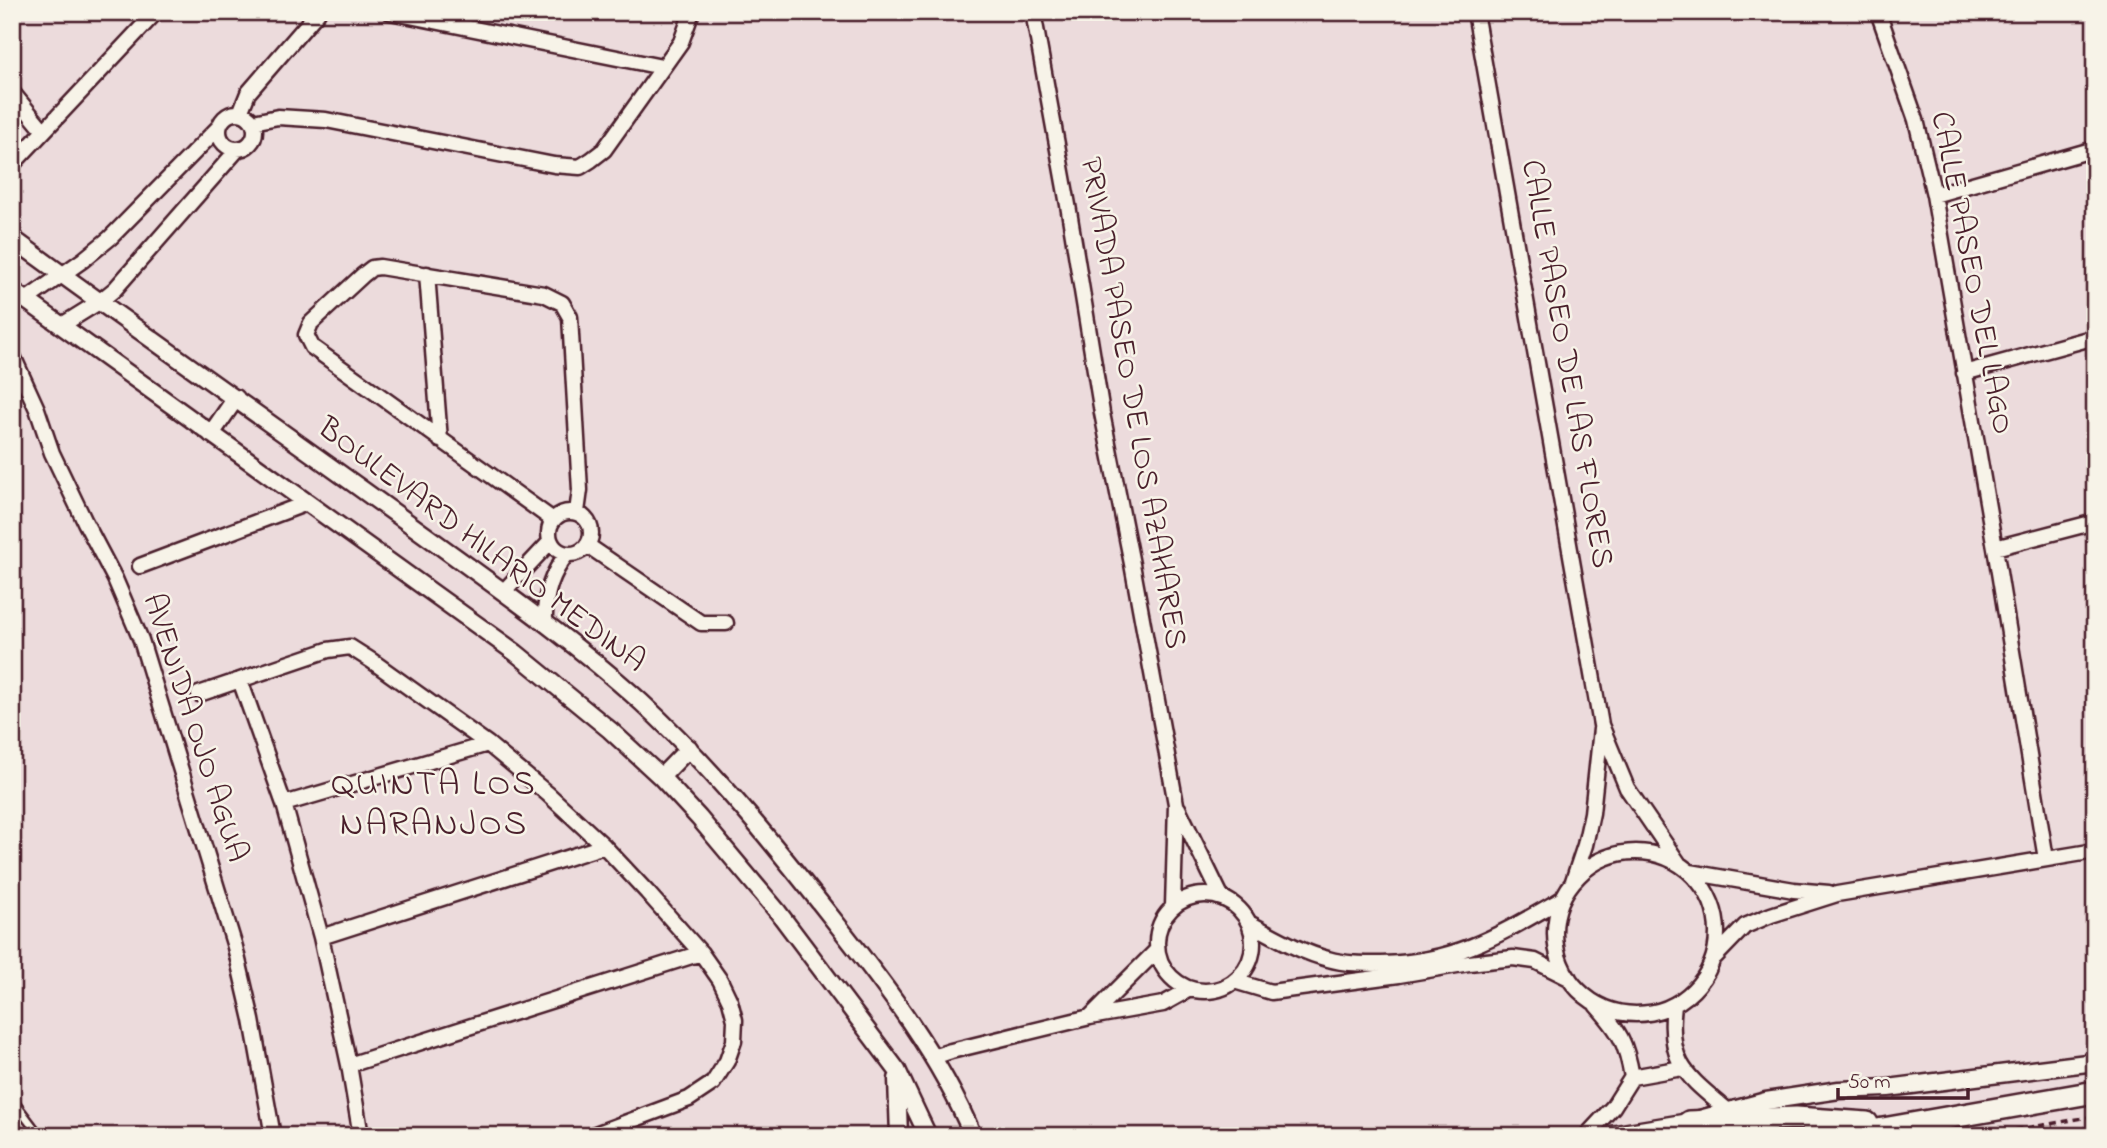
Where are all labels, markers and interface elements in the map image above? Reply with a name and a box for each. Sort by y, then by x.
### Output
street label: CALLE PASEO DEL LAGO [1917,108,2025,438]
street label: PRIVADA PASEO DE LOS AZAHARES [1066,153,1198,653]
street label: CALLE PASEO DE LAS FLORES [1507,156,1625,572]
street label: BOULEVARD HILARIO MEDINA [306,406,655,685]
street label: AVENIDA OJO AGUA [128,588,260,868]
district label: QUINTA LOS NARANJOS [331,760,537,851]
scale bar [1838,1057,1967,1101]
text: 50 m [1848,1068,1891,1098]

